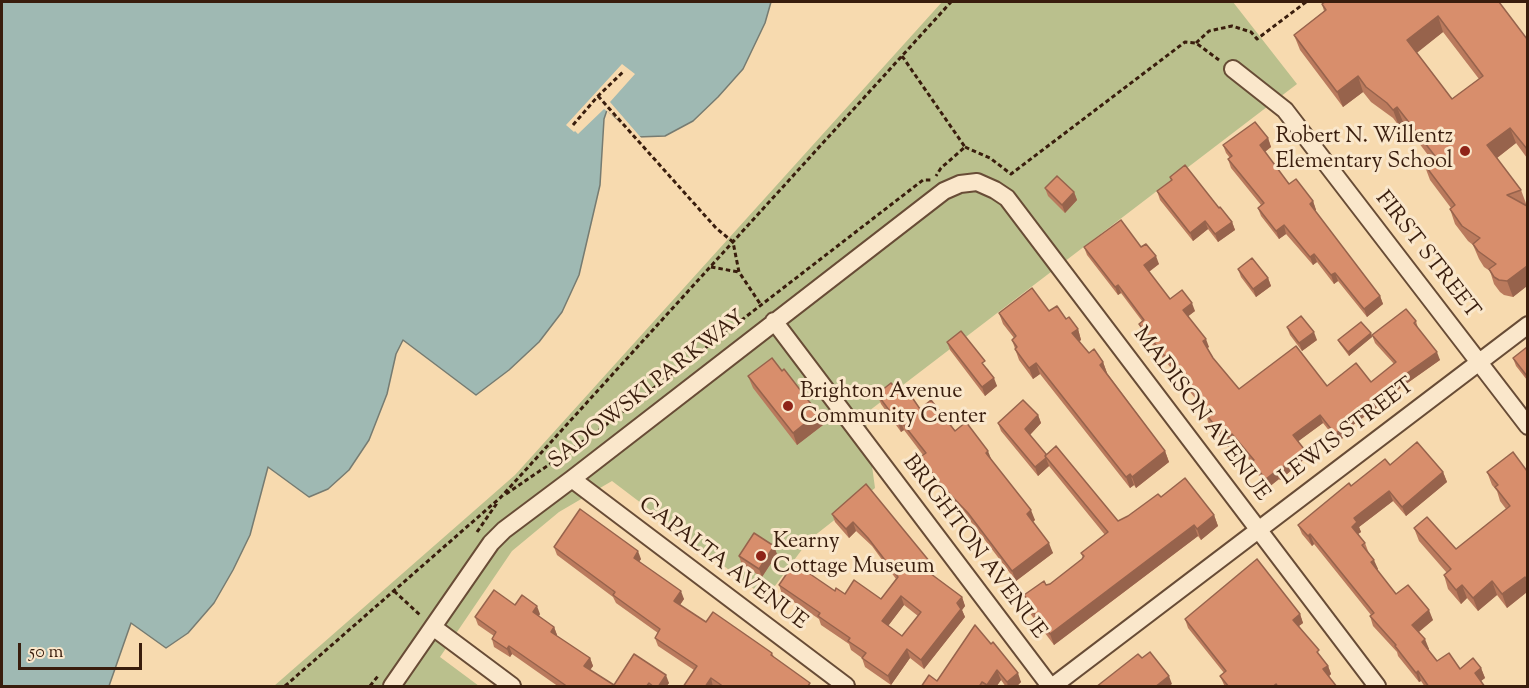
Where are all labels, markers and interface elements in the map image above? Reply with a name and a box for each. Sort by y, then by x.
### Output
place label: Robert N. Willentz Elementary School [1275,125,1453,176]
marker: Robert N. Willentz Elementary School [1458,144,1472,158]
street label: FIRST STREET [1368,187,1484,325]
street label: SADOWSKI PARKWAY [544,306,752,476]
street label: MADISON AVENUE [1126,323,1274,507]
street label: LEWIS STREET [1275,374,1421,492]
place label: Brighton Avenue Community Center [800,380,986,432]
marker: Brighton Avenue Community Center [781,399,795,413]
street label: BRIGHTON AVENUE [895,451,1051,645]
street label: CAPALTA AVENUE [632,493,812,637]
place label: Kearny Cottage Museum [773,530,935,582]
marker: Kearny Cottage Museum [754,549,768,563]
scale bar [21,631,146,669]
text: 50 m [29,640,63,666]

